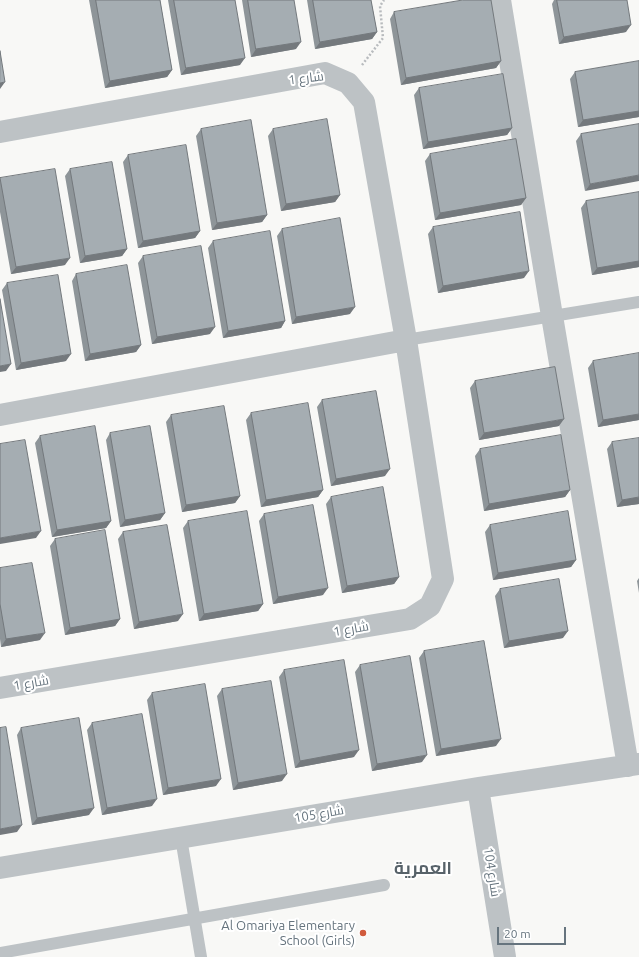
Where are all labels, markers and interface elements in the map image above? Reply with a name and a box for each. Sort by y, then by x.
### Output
street label: شارع 1 [287,68,325,88]
street label: شارع 1 [332,618,370,640]
street label: شارع 1 [12,672,50,694]
street label: شارع 105 [293,802,345,826]
street label: شارع 104 [480,846,504,898]
district label: العمرية [394,858,452,878]
place label: Al Omariya Elementary School (Girls) [221,918,355,949]
scale bar [499,919,568,945]
text: 20 m [504,927,531,940]
marker: Al Omariya Elementary School (Girls) [358,928,368,938]

